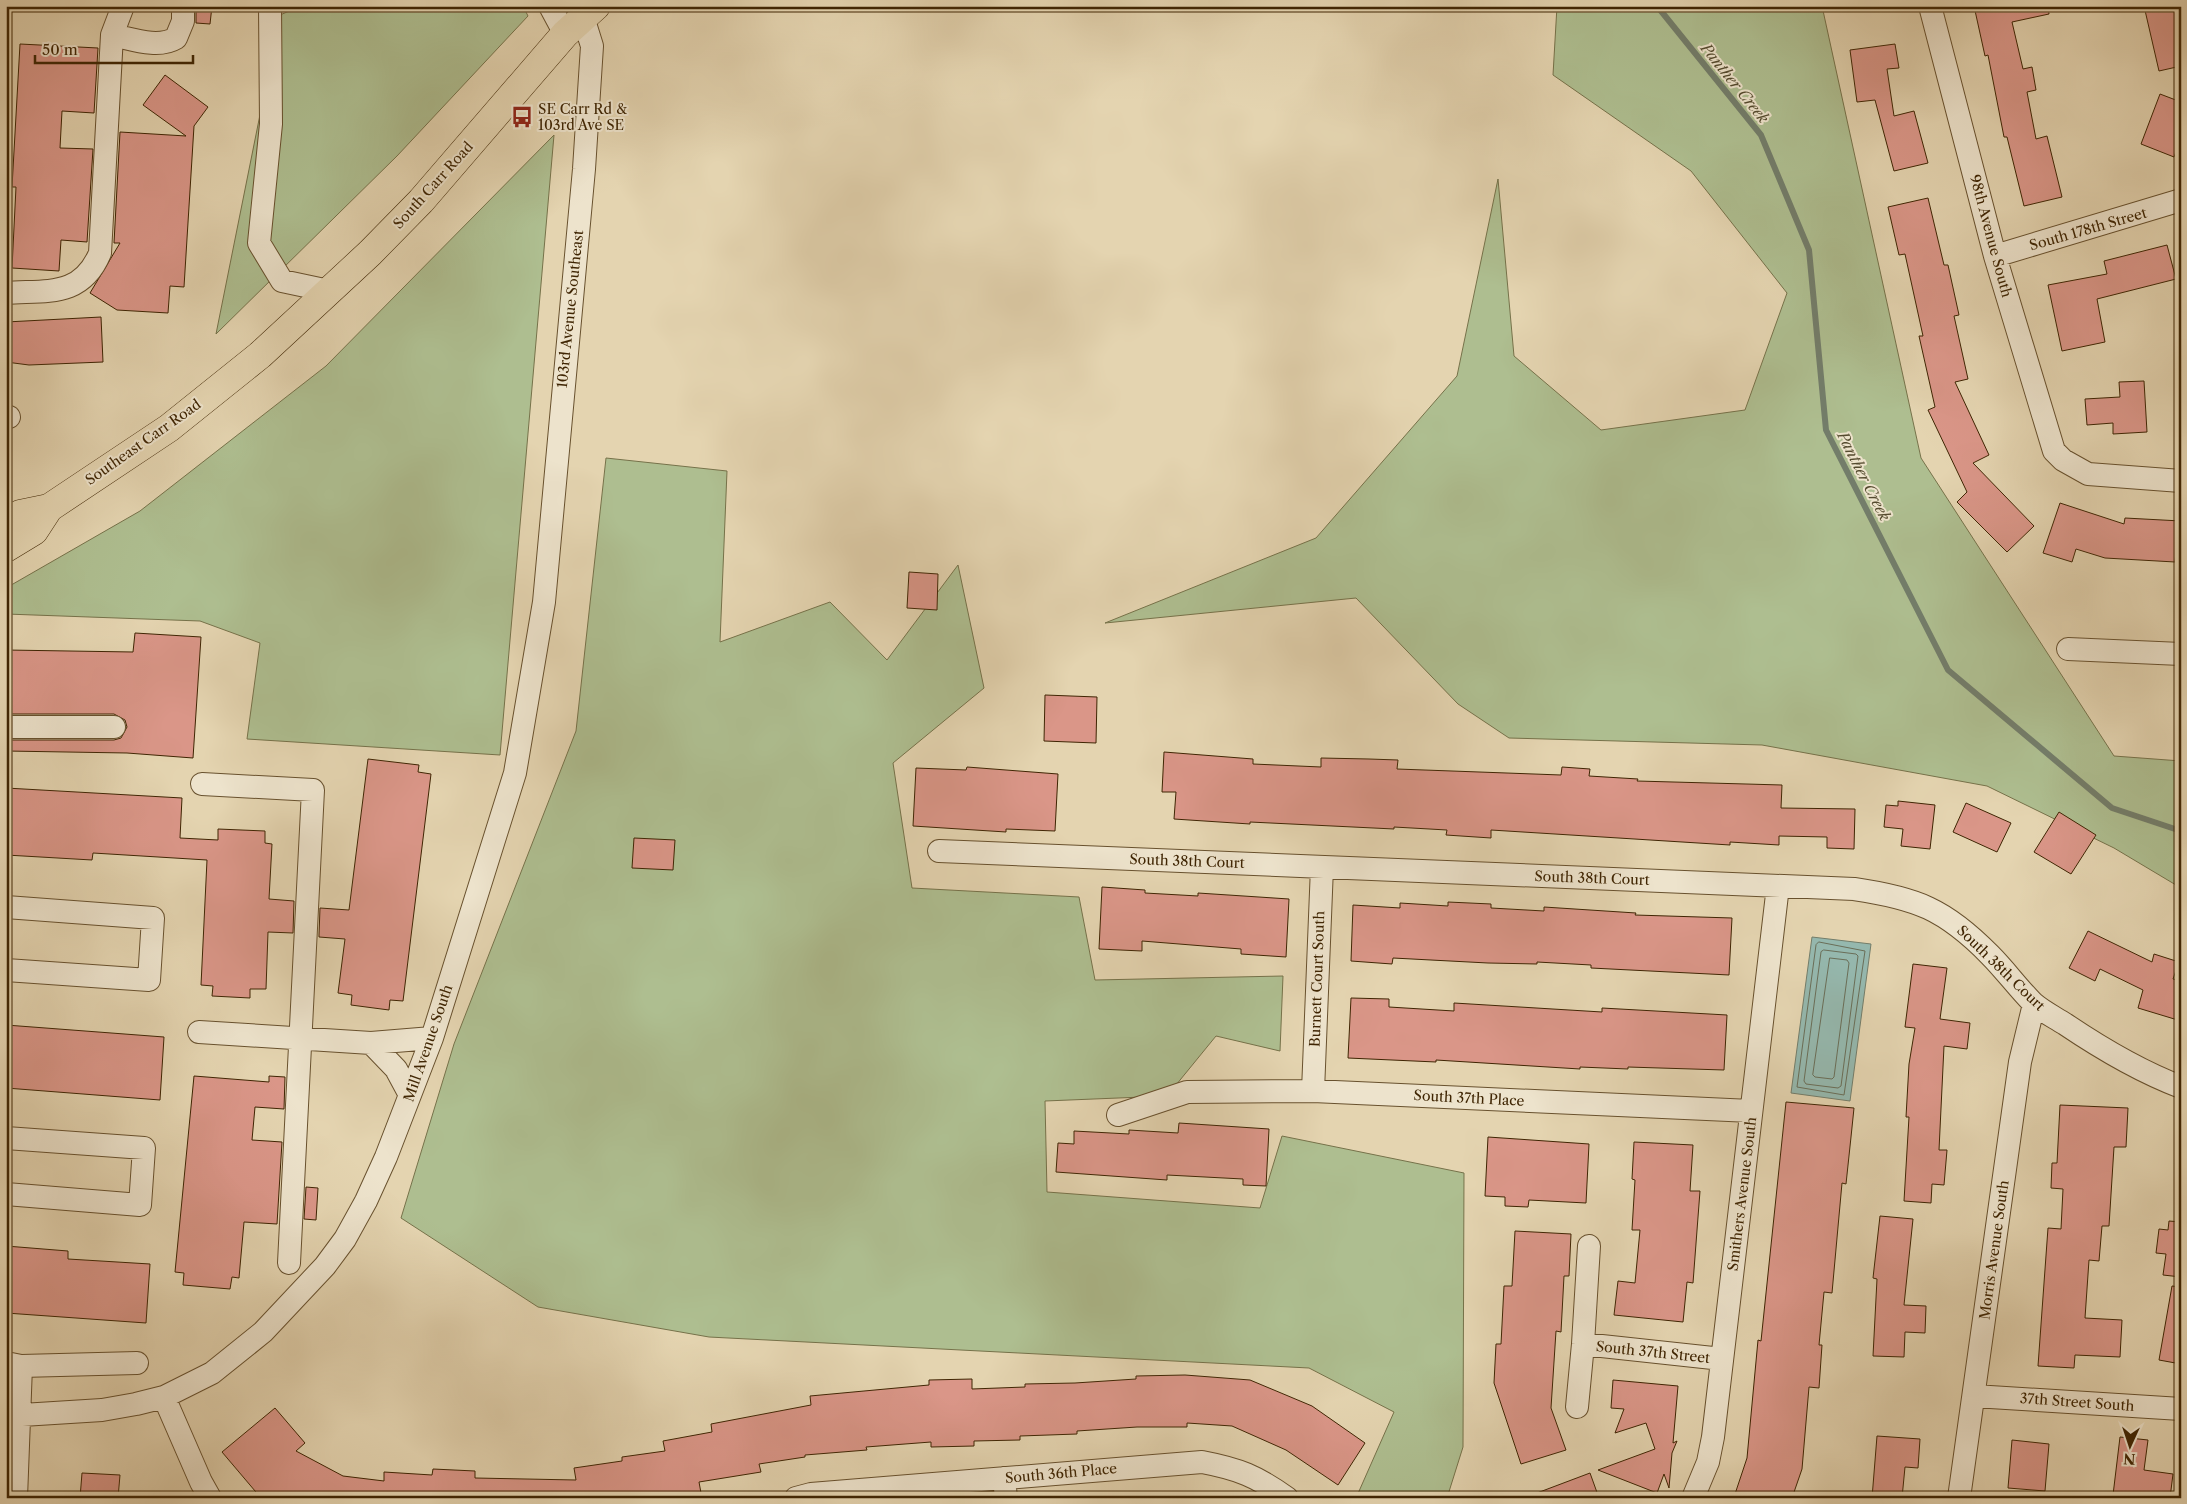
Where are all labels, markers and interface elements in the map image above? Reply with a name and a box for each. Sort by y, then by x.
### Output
scale bar [35,32,192,64]
water label: Panther Creek [1696,38,1773,127]
text: 50 m [42,40,78,59]
place label: SE Carr Rd & 103rd Ave SE [538,100,628,134]
bus stop icon: SE Carr Rd & 103rd Ave SE [509,104,535,130]
street label: South Carr Road [389,137,477,232]
street label: 98th Avenue South [1966,173,2016,299]
street label: South 178th Street [2027,204,2149,254]
street label: 103rd Avenue Southeast [553,229,587,389]
street label: Southeast Carr Road [82,395,205,489]
water label: Panther Creek [1833,427,1895,524]
street label: South 38th Court [1129,850,1245,872]
street label: South 38th Court [1534,867,1650,889]
street label: Burnett Court South [1306,910,1328,1047]
street label: South 38th Court [1953,921,2049,1015]
street label: Mill Avenue South [400,982,457,1104]
street label: South 37th Place [1413,1086,1525,1110]
street label: Smithers Avenue South [1724,1116,1760,1272]
street label: Morris Avenue South [1975,1179,2013,1321]
street label: South 37th Street [1595,1337,1711,1367]
street label: 37th Street South [2019,1389,2135,1415]
north arrow [2104,1422,2154,1472]
text: N [2123,1450,2136,1468]
street label: South 36th Place [1004,1459,1118,1487]

